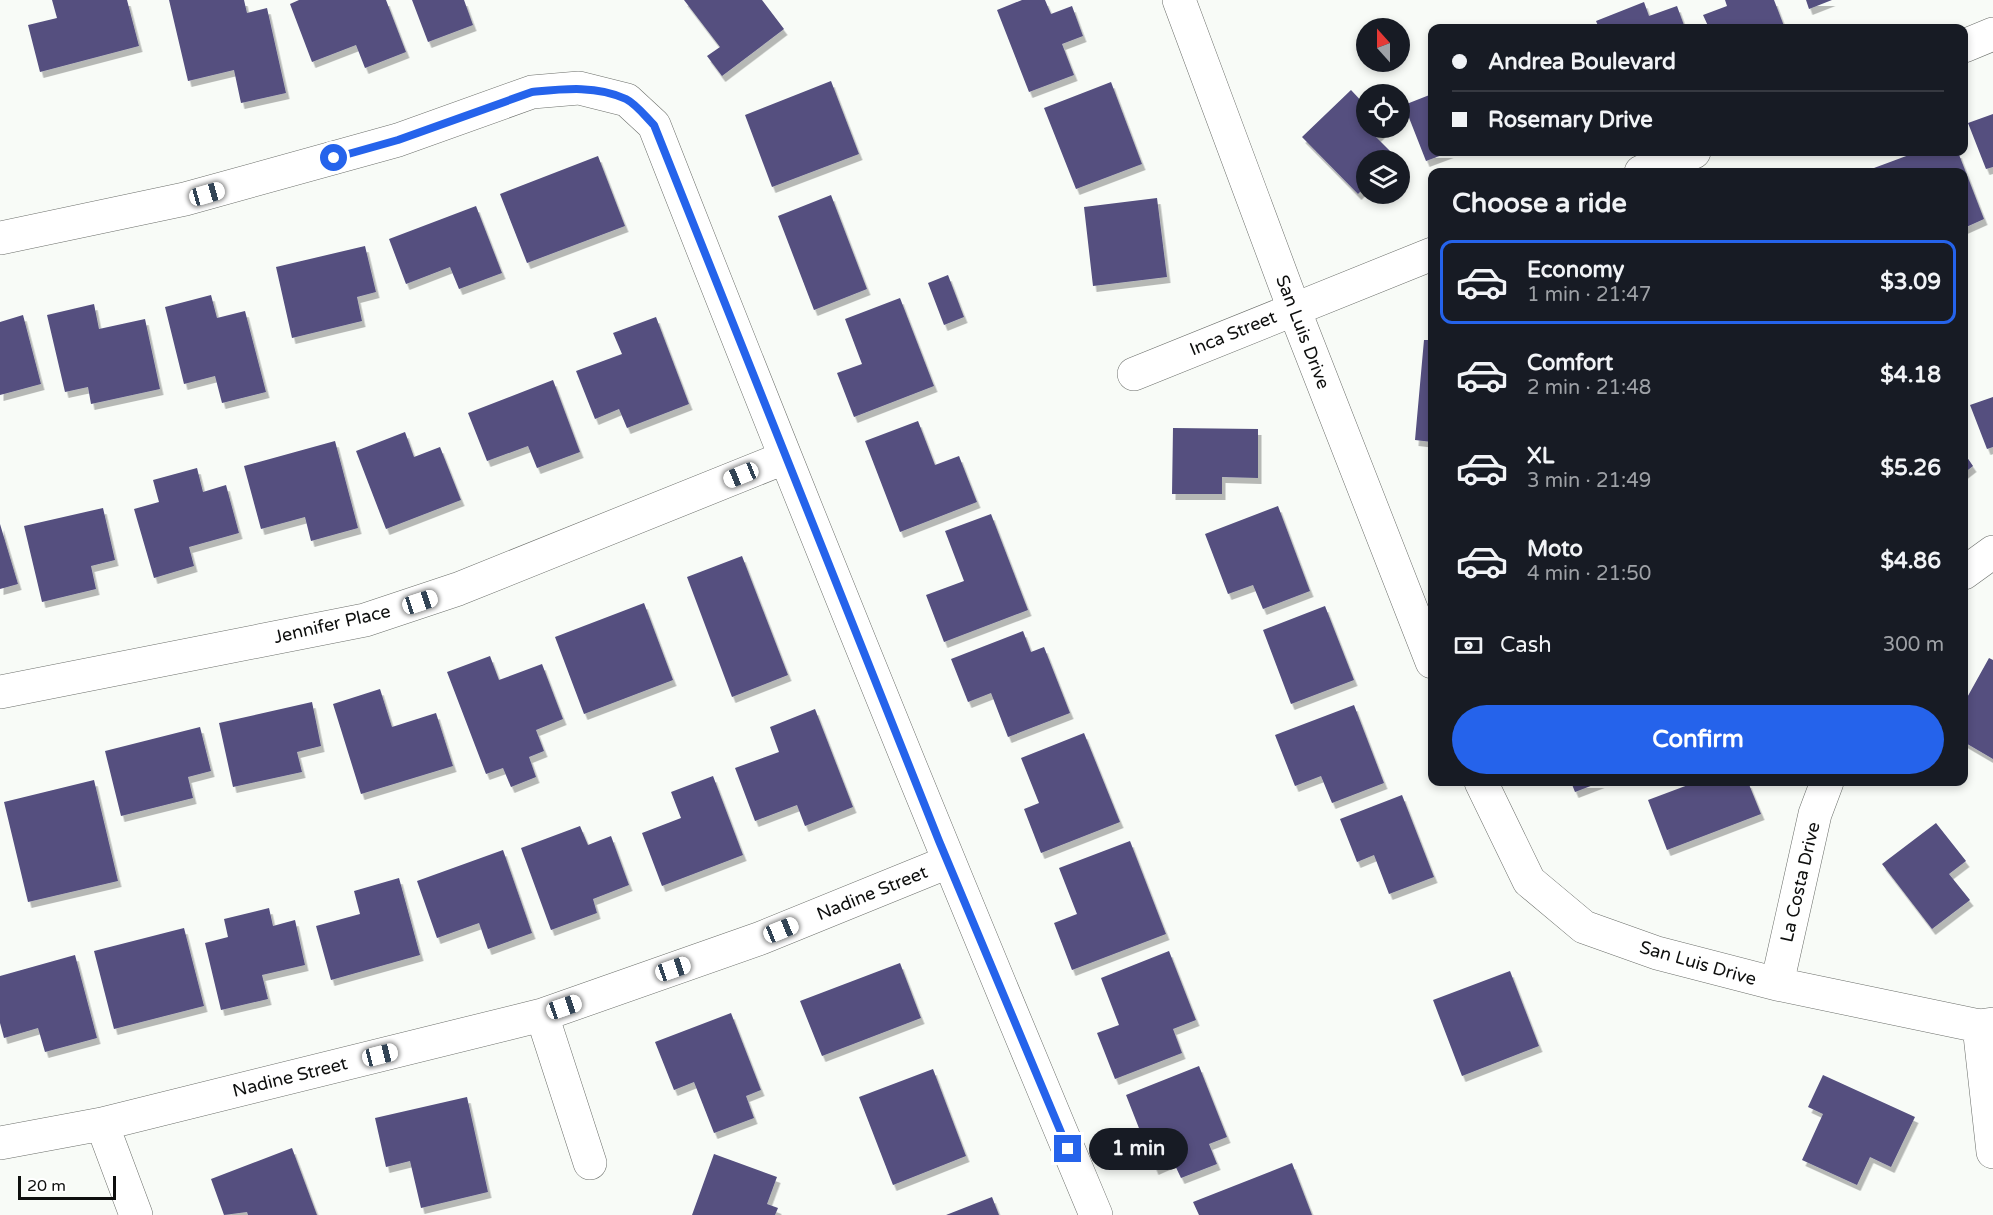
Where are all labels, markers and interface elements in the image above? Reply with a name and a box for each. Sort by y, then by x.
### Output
north arrow [1356,18,1410,72]
map controls [1356,18,1410,204]
text: Andrea Boulevard [1488,49,1676,75]
button: locate [1356,84,1410,138]
text: Rosemary Drive [1488,107,1653,133]
route start [320,144,347,171]
button: layers [1356,150,1410,204]
car [187,180,227,208]
text: Choose a ride [1452,187,1627,220]
icon: car [1455,255,1509,309]
text: Economy [1527,257,1624,283]
text: $3.09 [1880,269,1941,295]
street label: San Luis Drive [1271,272,1335,392]
text: 1 min · 21:47 [1527,283,1651,307]
street label: Inca Street [1186,306,1280,360]
icon: car [1455,348,1509,402]
text: Comfort [1527,350,1613,376]
text: $4.18 [1880,362,1941,388]
text: 2 min · 21:48 [1527,376,1651,400]
icon: car [1455,441,1509,495]
text: XL [1527,443,1554,469]
text: $5.26 [1880,455,1941,481]
car [721,460,761,490]
text: 3 min · 21:49 [1527,469,1651,493]
icon: car [1455,534,1509,588]
text: Moto [1527,536,1583,562]
text: $4.86 [1880,548,1941,574]
text: 4 min · 21:50 [1527,562,1651,586]
car [400,588,440,616]
street label: Jennifer Place [271,600,393,648]
icon: cash [1452,629,1485,662]
text: Cash [1500,632,1552,658]
text: 300 m [1883,633,1944,657]
button: Confirm [1452,705,1944,774]
street label: La Costa Drive [1775,820,1825,944]
street label: Nadine Street [813,861,931,925]
car [761,915,801,945]
street label: San Luis Drive [1637,936,1759,990]
car [653,955,693,983]
car [544,993,584,1021]
car [360,1042,400,1068]
street label: Nadine Street [230,1052,350,1102]
callout: 1 min [1089,1128,1188,1170]
route end [1054,1135,1081,1162]
text: 1 min [1112,1137,1165,1161]
scale bar [18,1173,116,1200]
text: 20 m [27,1176,66,1196]

